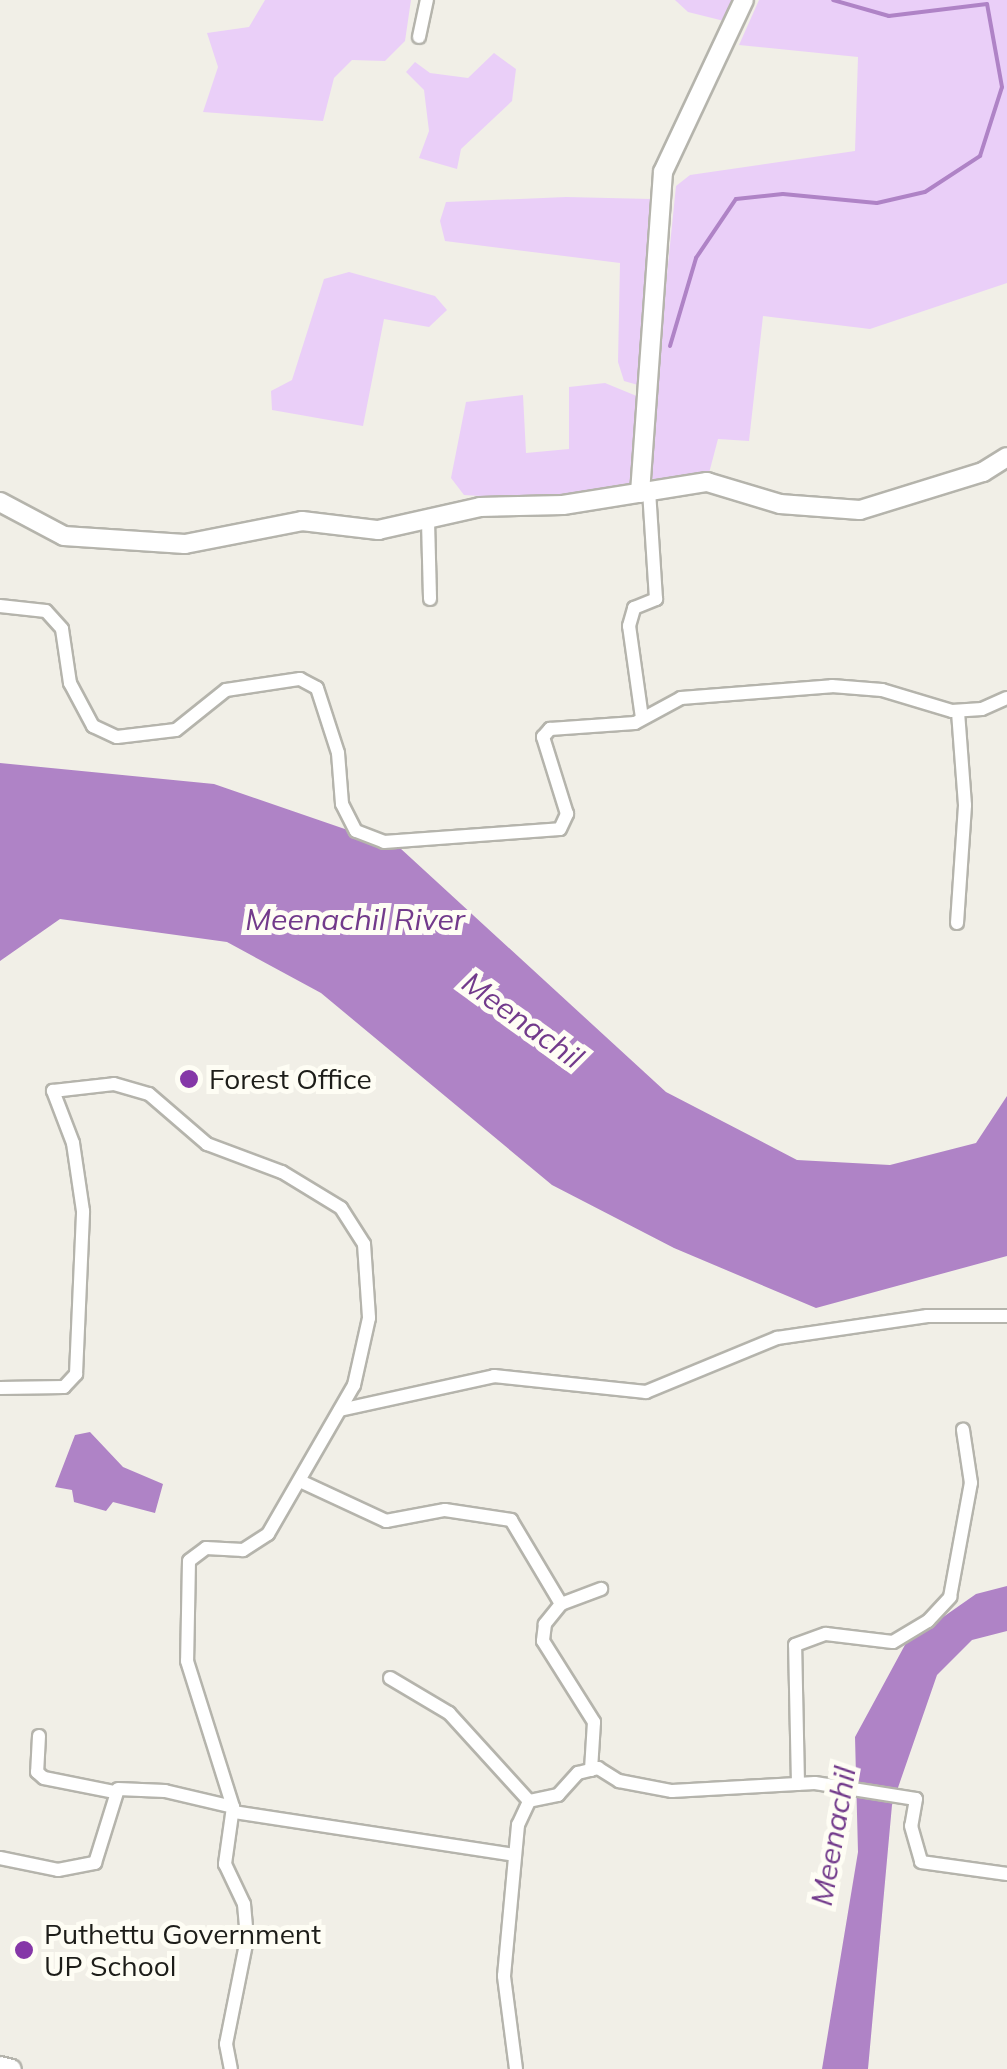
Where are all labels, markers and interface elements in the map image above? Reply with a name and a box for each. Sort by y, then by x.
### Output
water label: Meenachil River [245,901,465,937]
water label: Meenachil [456,964,590,1076]
place label: Forest Office [209,1062,372,1096]
marker: Forest Office [178,1068,200,1090]
water label: Meenachil [803,1764,863,1908]
place label: Puthettu Government UP School [44,1917,321,1983]
marker: Puthettu Government UP School [13,1939,35,1961]

